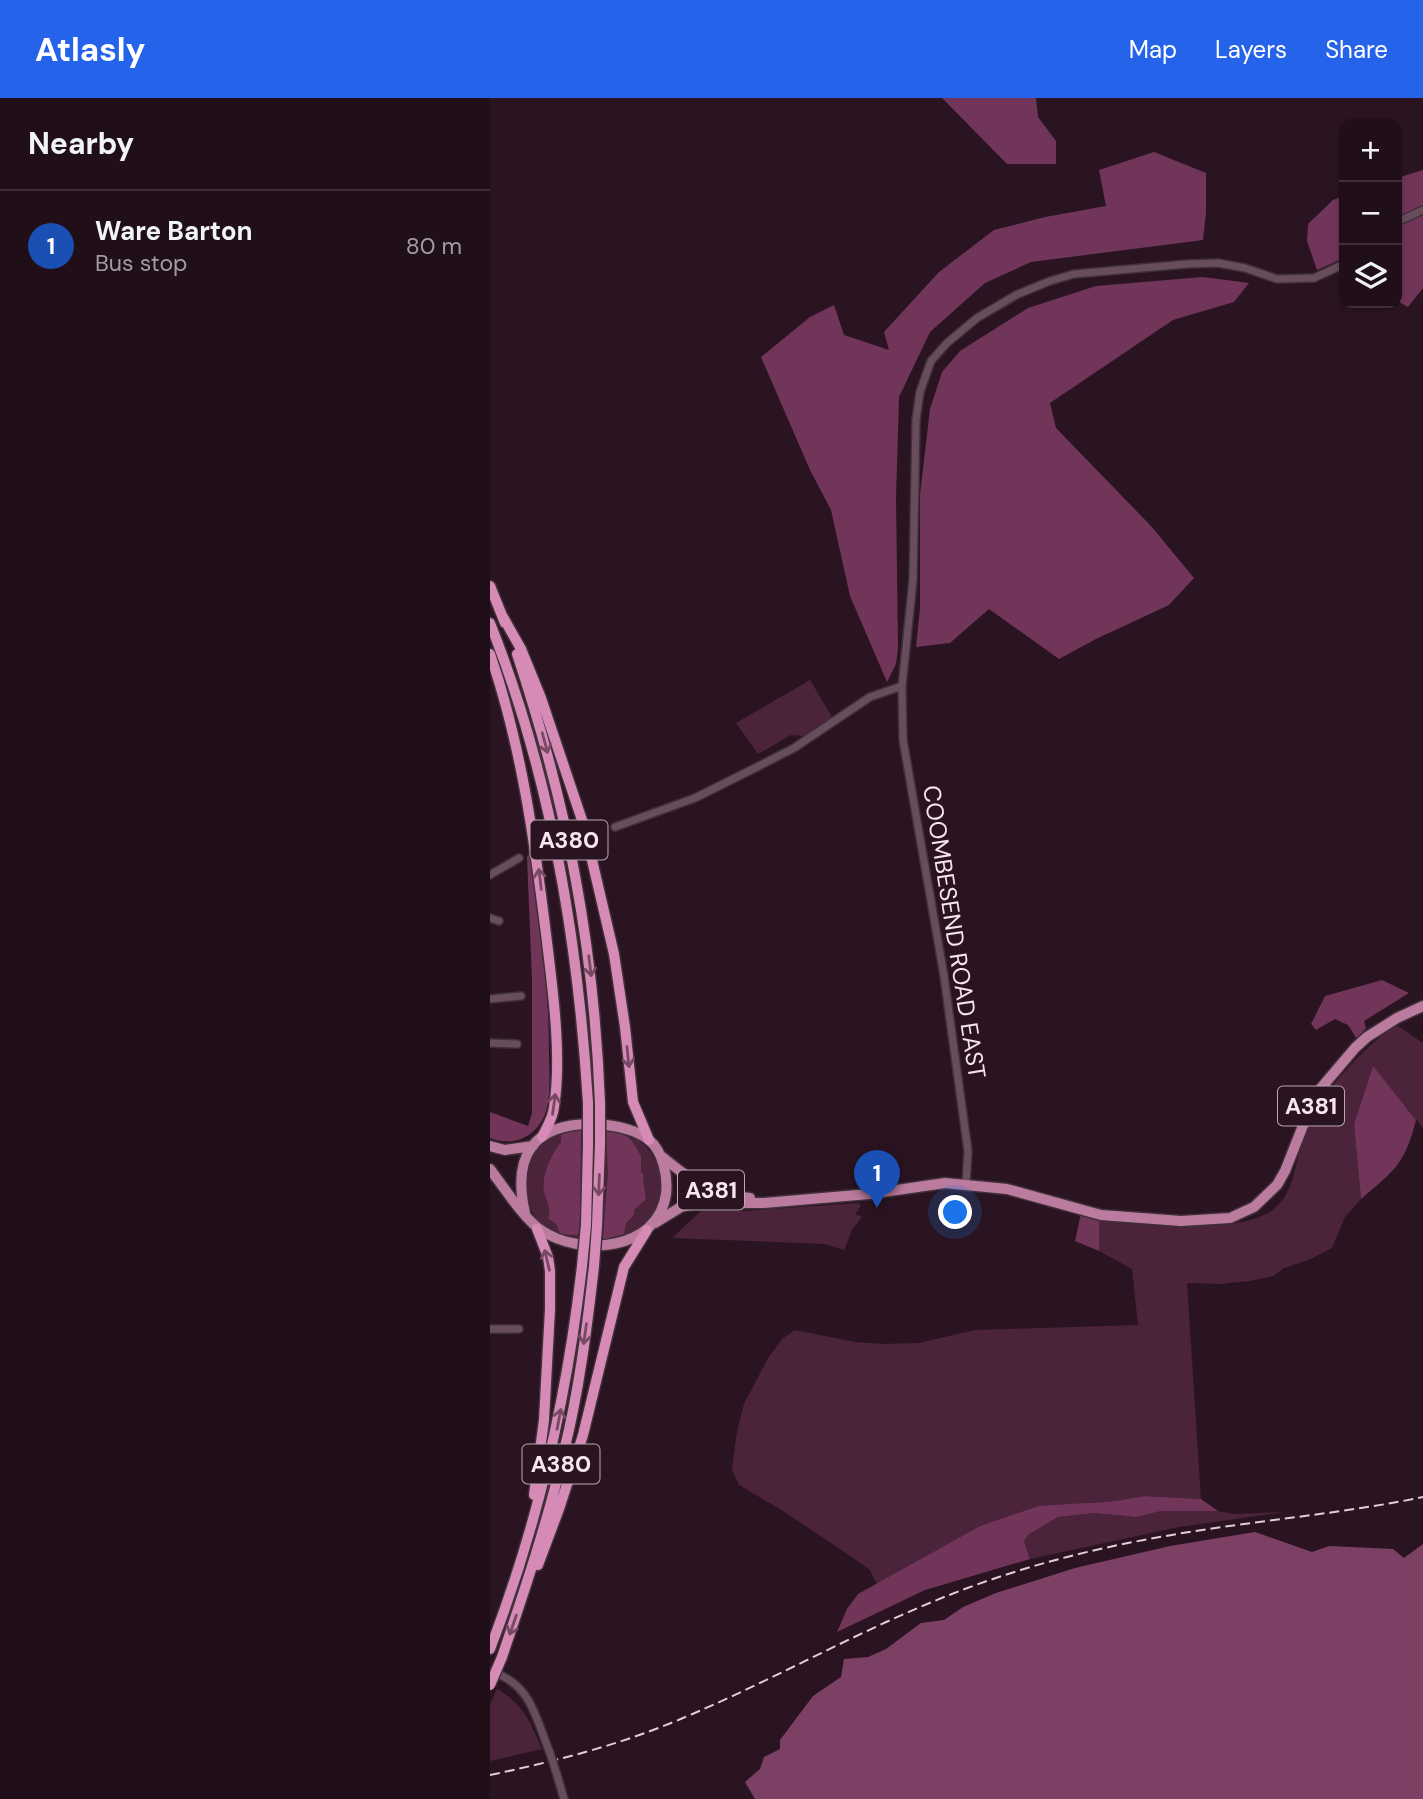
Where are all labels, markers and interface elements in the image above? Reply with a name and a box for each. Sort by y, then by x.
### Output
text: Atlasly [35,28,145,71]
text: Map [1129,34,1177,65]
text: Layers [1215,34,1287,65]
text: Share [1325,34,1388,65]
map controls [1339,119,1402,308]
button: + [1339,119,1402,182]
text: Nearby [28,124,134,163]
button: − [1339,182,1402,245]
text: Ware Barton [95,214,253,248]
text: 1 [47,231,55,261]
text: 80 m [406,231,462,261]
button: layers [1339,245,1402,308]
text: Bus stop [95,248,187,278]
one-way arrow [539,732,552,754]
street label: COOMBESEND ROAD EAST [916,783,993,1081]
road number: A380 [531,820,608,860]
one-way arrow [533,869,546,891]
one-way arrow [583,954,596,977]
one-way arrow [622,1045,635,1068]
road number: A381 [1278,1086,1344,1126]
one-way arrow [547,1093,560,1116]
pin: 1 [854,1150,900,1208]
road number: A381 [678,1170,744,1210]
one-way arrow [593,1173,606,1196]
your location [938,1195,972,1229]
one-way arrow [540,1249,554,1272]
one-way arrow [578,1322,591,1345]
one-way arrow [552,1408,566,1431]
road number: A380 [522,1444,600,1484]
one-way arrow [506,1614,518,1636]

